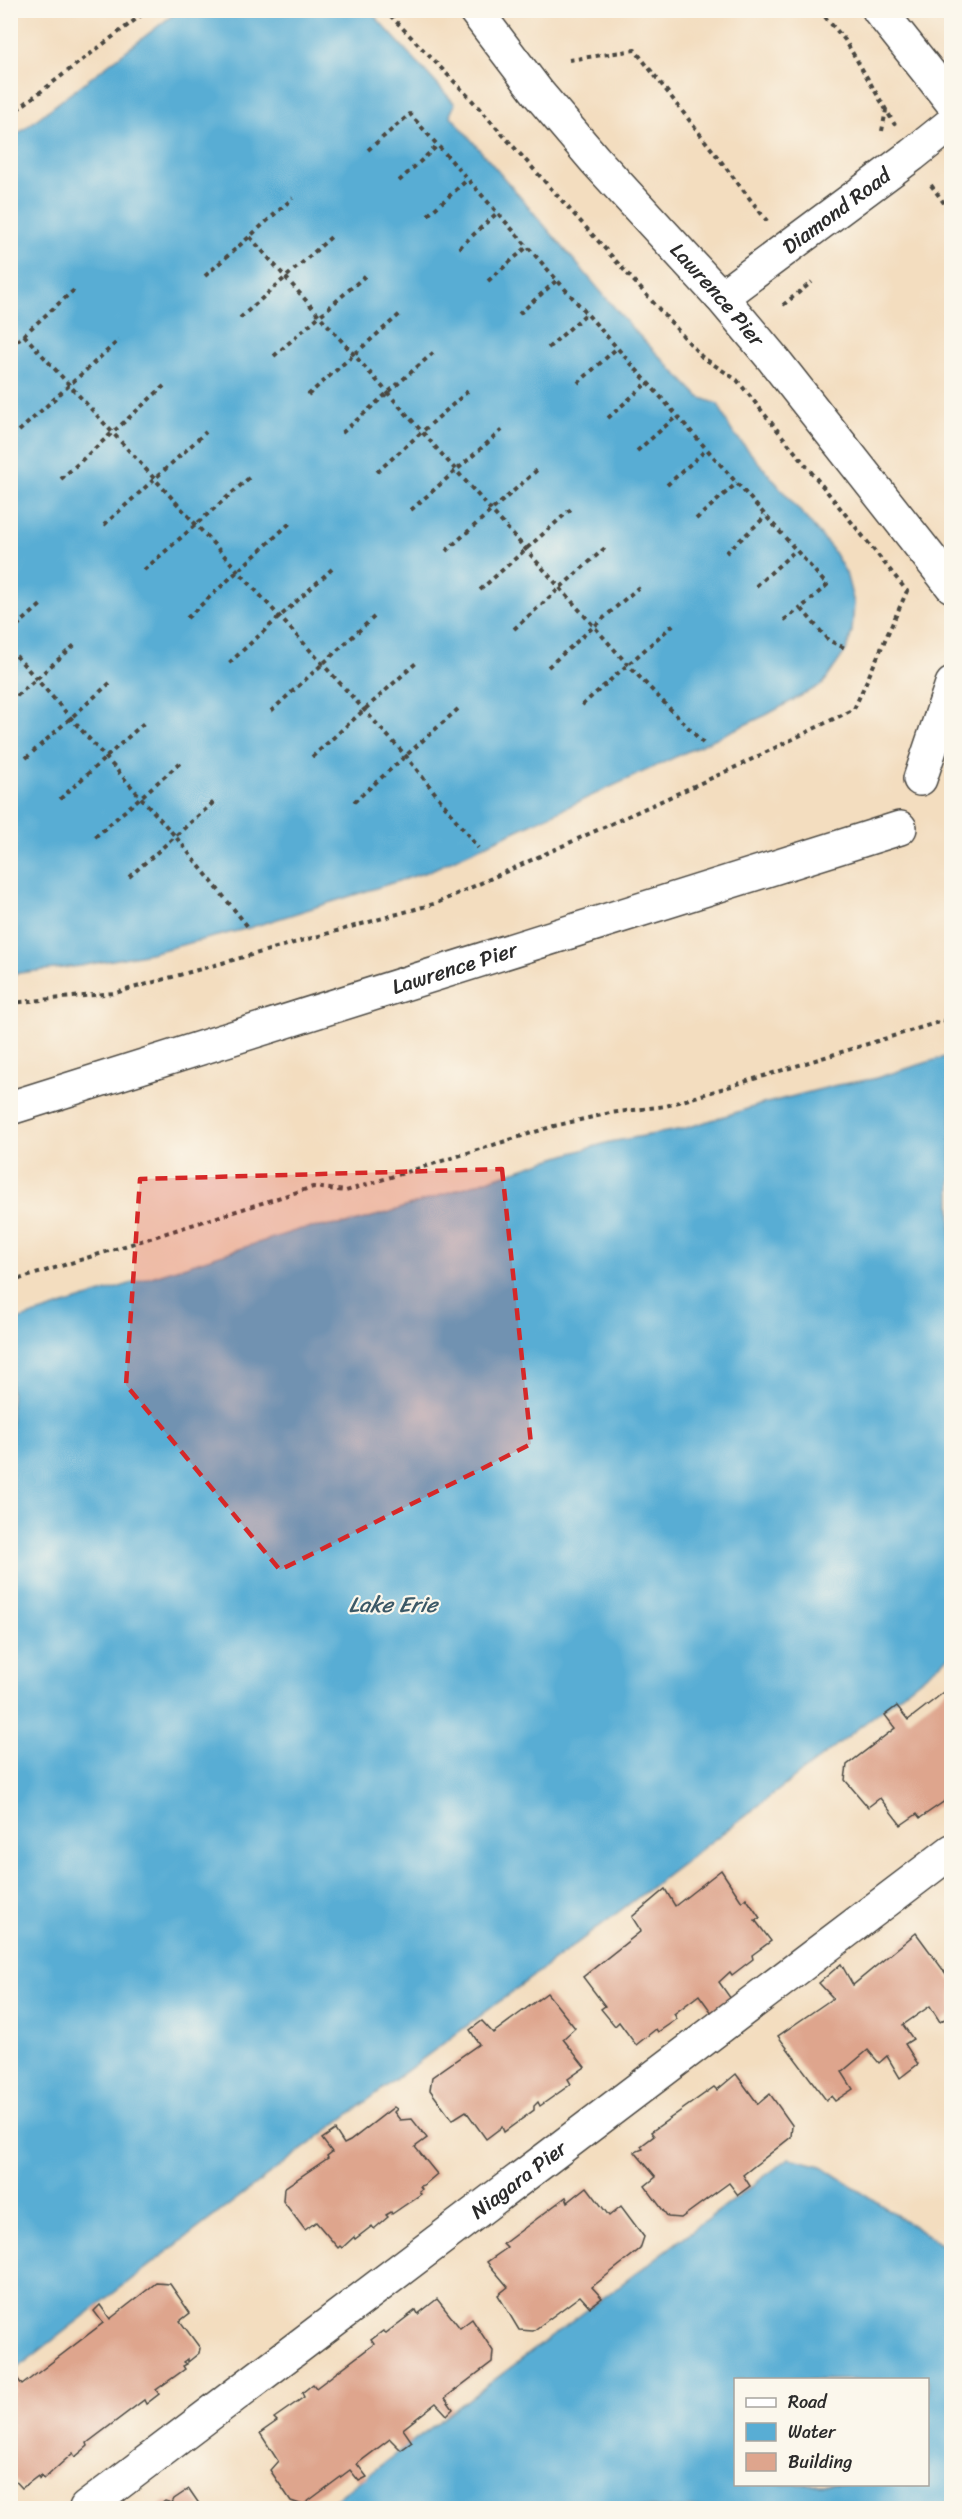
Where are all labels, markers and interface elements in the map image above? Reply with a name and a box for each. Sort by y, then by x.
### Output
street label: Diamond Road [774,156,901,265]
street label: Lawrence Pier [660,233,775,357]
street label: Lawrence Pier [387,930,523,1006]
water label: Lake Erie [349,1585,440,1624]
street label: Niagara Pier [462,2129,577,2229]
legend [734,2378,929,2486]
text: Road [788,2386,828,2418]
text: Water [788,2416,837,2448]
text: Building [788,2446,852,2478]

